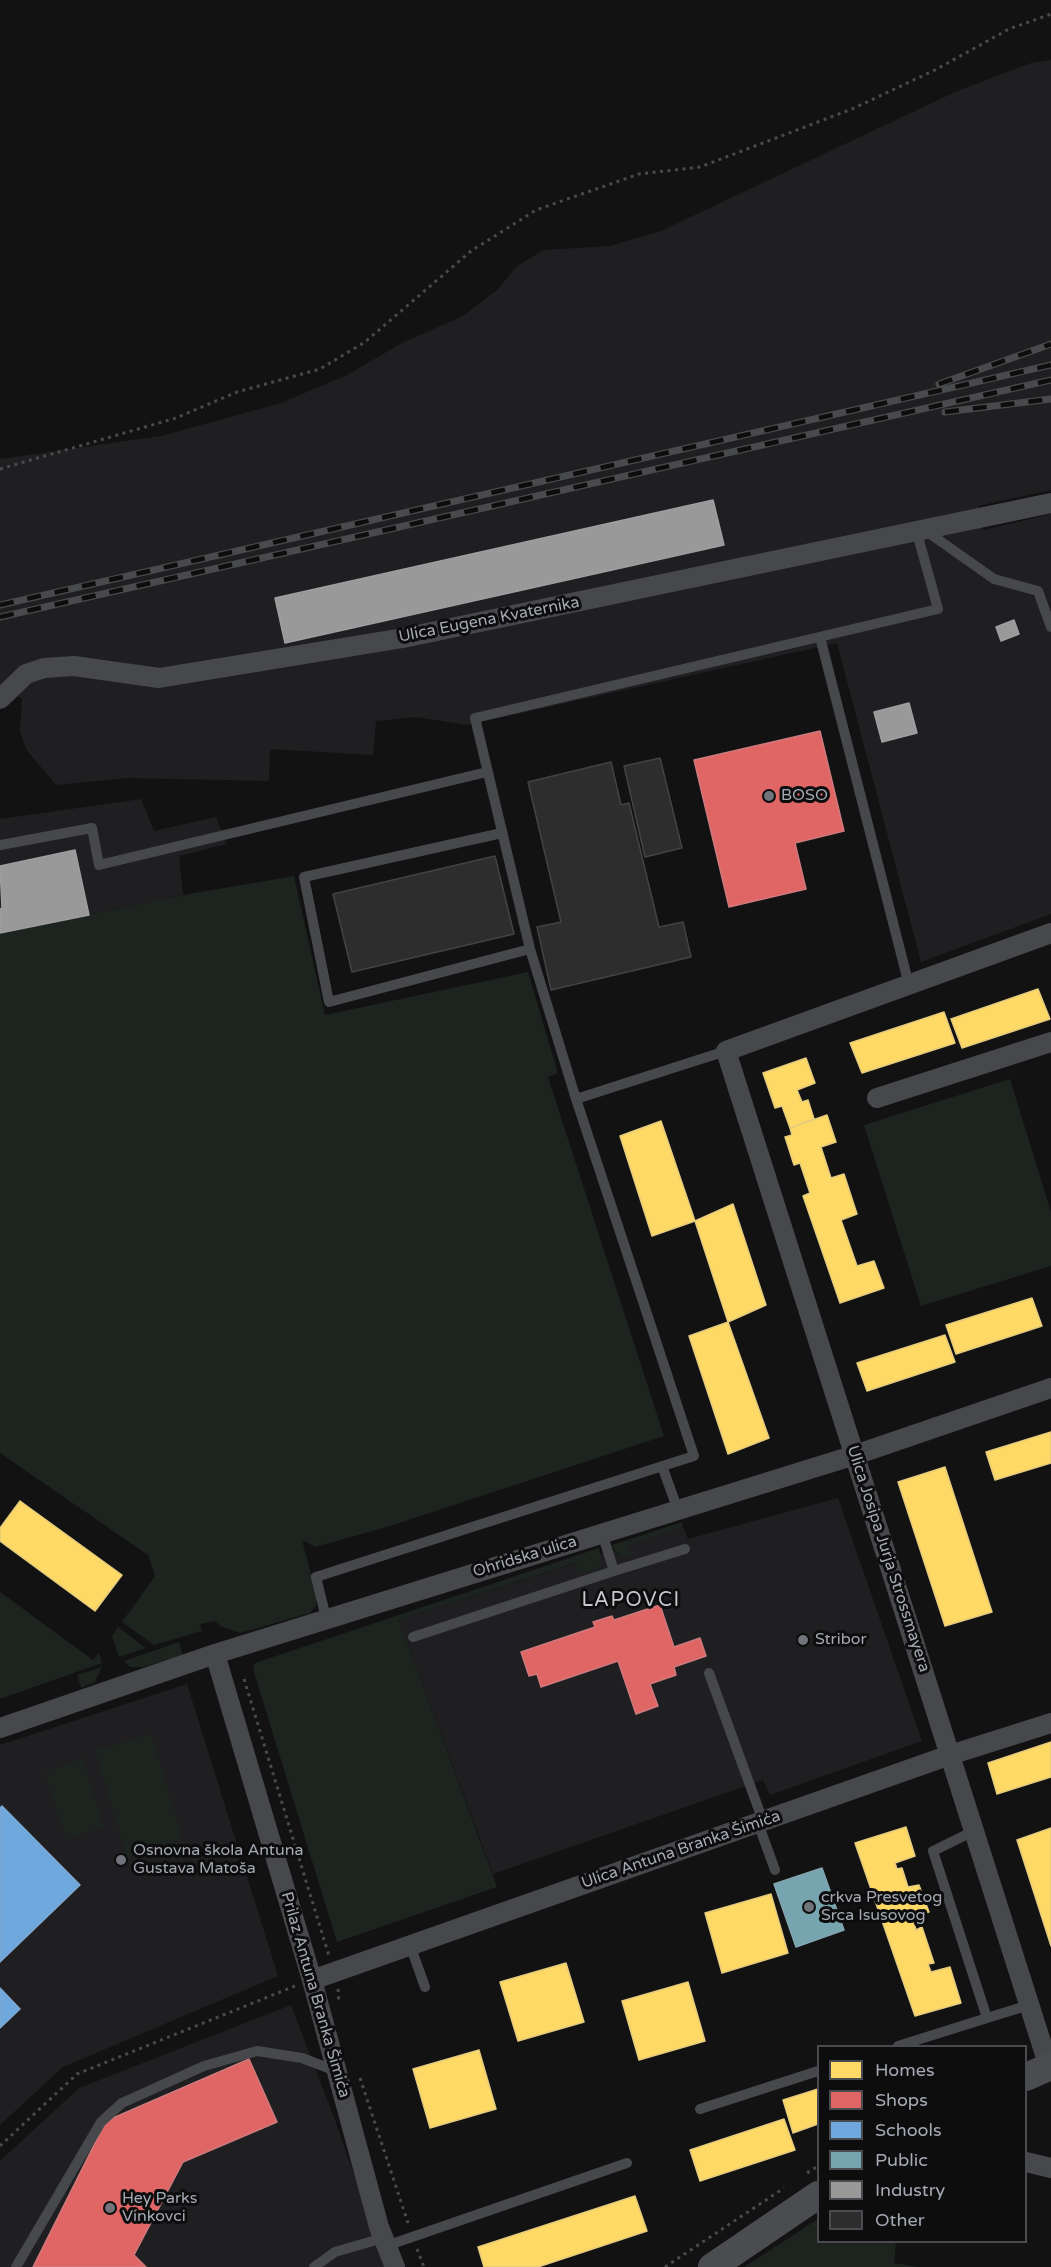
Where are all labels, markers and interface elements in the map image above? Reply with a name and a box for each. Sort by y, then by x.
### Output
street label: Ulica Eugena Kvaternika [397,593,581,647]
place label: BOSO [781,786,828,806]
marker: BOSO [762,789,776,803]
street label: Ulica Josipa Jurja Strossmayera [842,1443,934,1675]
street label: Ohridska ulica [471,1532,579,1582]
district label: LAPOVCI [581,1589,681,1613]
place label: Stribor [815,1630,867,1650]
marker: Stribor [796,1633,810,1647]
street label: Ulica Antuna Branka Šimića [579,1807,783,1893]
place label: Osnovna škola Antuna Gustava Matoša [133,1841,303,1879]
marker: Osnovna škola Antuna Gustava Matoša [114,1853,128,1867]
place label: crkva Presvetog Srca Isusovog [821,1888,942,1926]
street label: Prilaz Antuna Branka Šimića [276,1890,354,2100]
marker: crkva Presvetog Srca Isusovog [802,1900,816,1914]
legend [817,2045,1027,2243]
text: Homes [875,2059,935,2081]
text: Shops [875,2089,928,2111]
text: Schools [875,2119,942,2141]
text: Public [875,2149,928,2171]
text: Industry [875,2179,945,2201]
place label: Hey Parks Vinkovci [122,2189,197,2227]
marker: Hey Parks Vinkovci [103,2201,117,2215]
text: Other [875,2209,925,2231]

